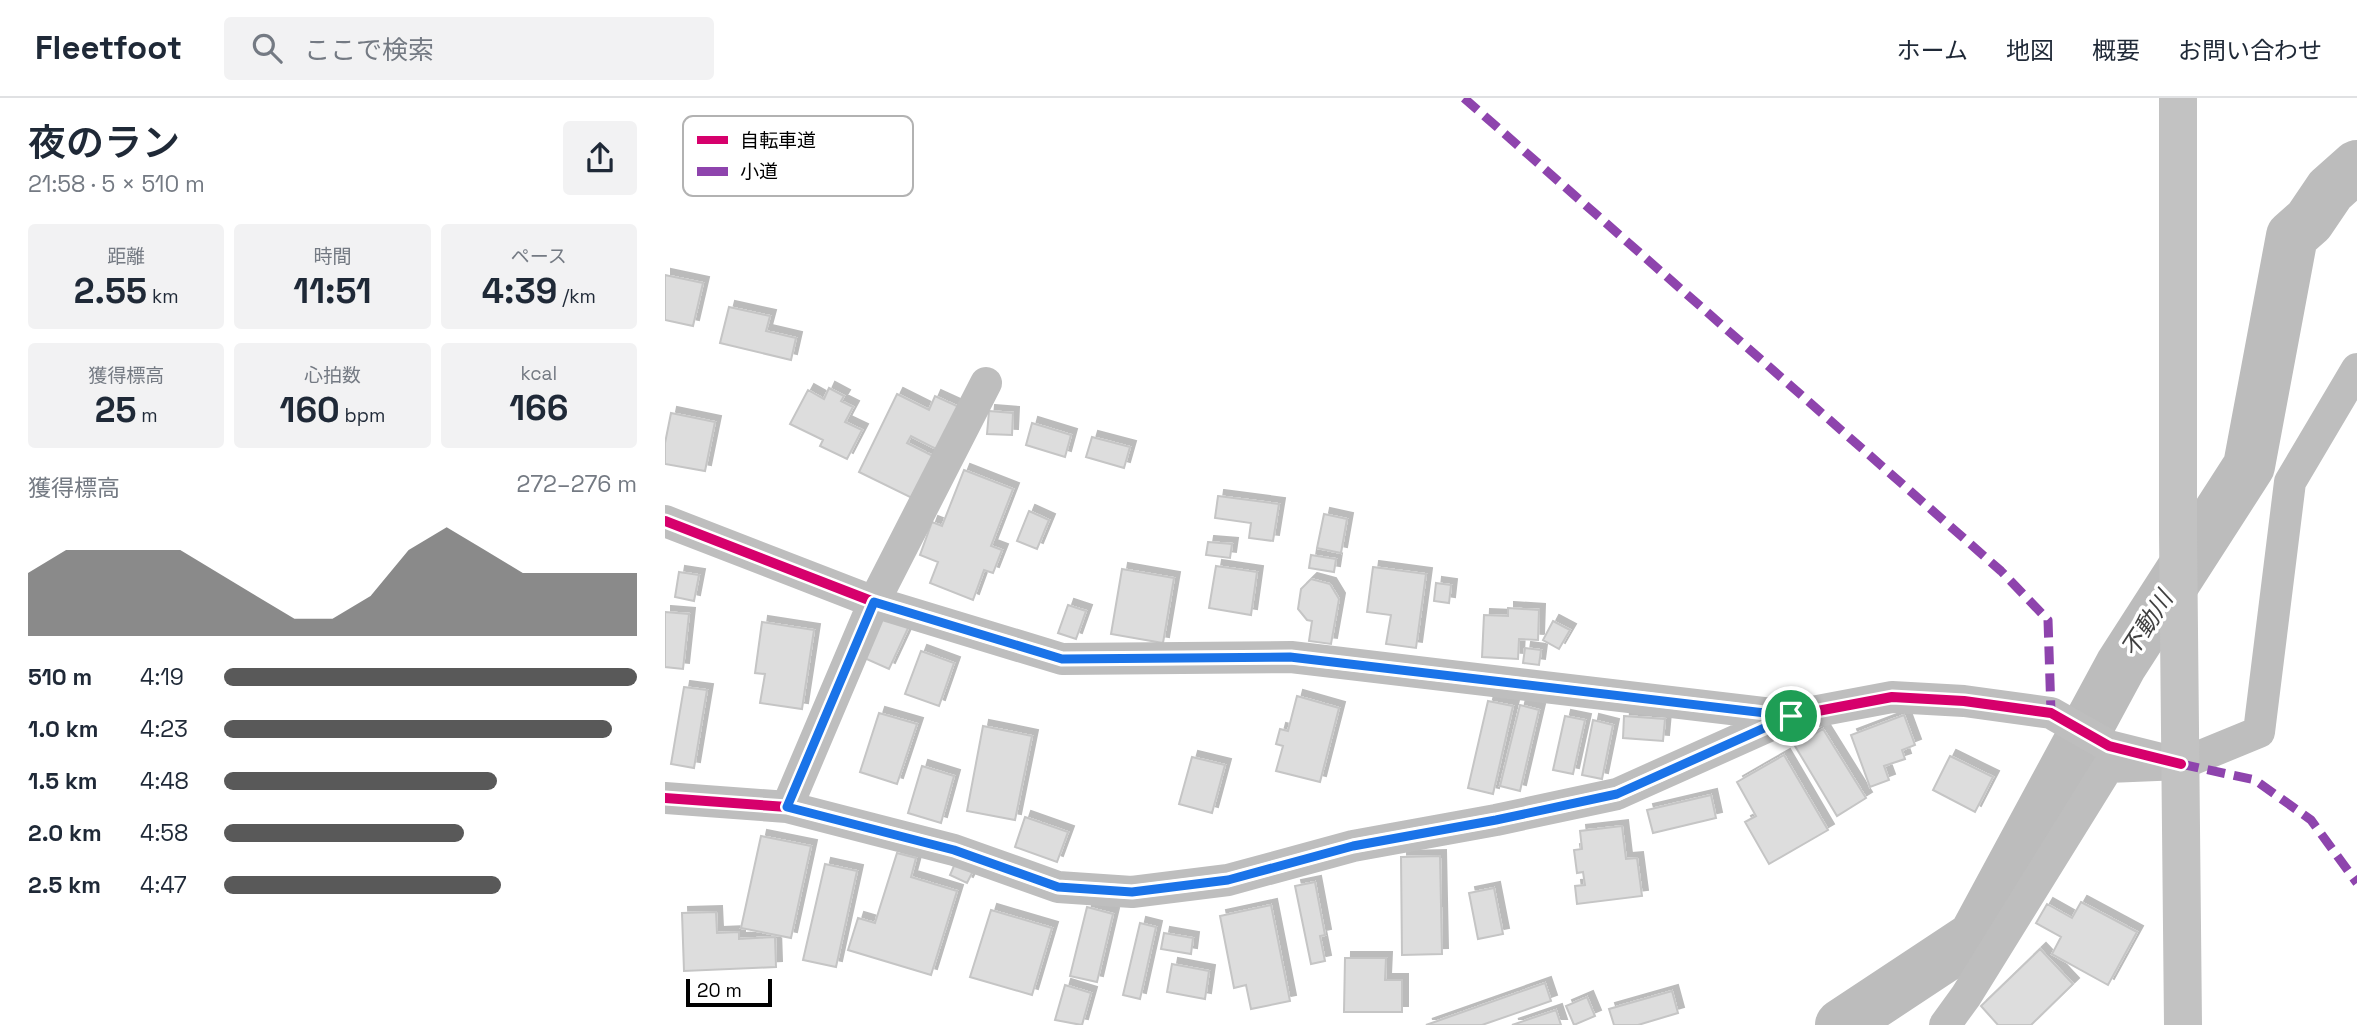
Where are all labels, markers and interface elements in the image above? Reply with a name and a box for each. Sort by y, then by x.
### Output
search box [224,17,714,80]
text: Fleetfoot [35,27,182,69]
icon: search [248,29,286,67]
text: ここで検索 [304,33,434,67]
text: ホーム [1897,35,1968,66]
text: 地図 [2006,35,2054,66]
text: 概要 [2092,35,2140,66]
text: お問い合わせ [2178,35,2322,66]
legend [683,116,913,196]
text: 夜のラン [28,119,180,167]
button: share [563,121,637,195]
text: 自転車道 [740,128,816,153]
text: 小道 [740,159,778,184]
text: 21:58 · 5 × 510 m [28,169,205,199]
text: 距離 [107,244,145,269]
text: 時間 [313,244,352,269]
text: ペース [511,244,567,269]
text: 2.55 [74,269,147,313]
text: 11:51 [293,269,372,313]
text: 4:39 [482,269,557,313]
text: km [147,284,179,309]
text: /km [557,284,596,309]
text: kcal [520,361,557,386]
text: 獲得標高 [88,363,164,388]
text: 心拍数 [304,363,361,388]
text: 166 [509,386,568,430]
text: 25 [95,388,136,432]
text: 160 [280,388,340,432]
text: m [136,403,158,428]
text: bpm [340,403,385,428]
text: 272–276 m [517,469,637,499]
text: 獲得標高 [28,473,120,503]
water label: 不動川 [2114,583,2181,662]
text: 510 m [28,662,92,692]
text: 4:19 [140,662,184,692]
pin [1761,686,1821,746]
icon: arrive [1772,697,1810,735]
text: 1.0 km [28,714,98,744]
text: 4:23 [140,714,188,744]
text: 1.5 km [28,766,98,796]
text: 4:48 [140,766,189,796]
text: 2.0 km [28,818,102,848]
text: 4:58 [140,818,188,848]
text: 2.5 km [28,870,101,900]
text: 4:47 [140,870,187,900]
scale bar [686,976,772,1008]
text: 20 m [697,978,742,1003]

